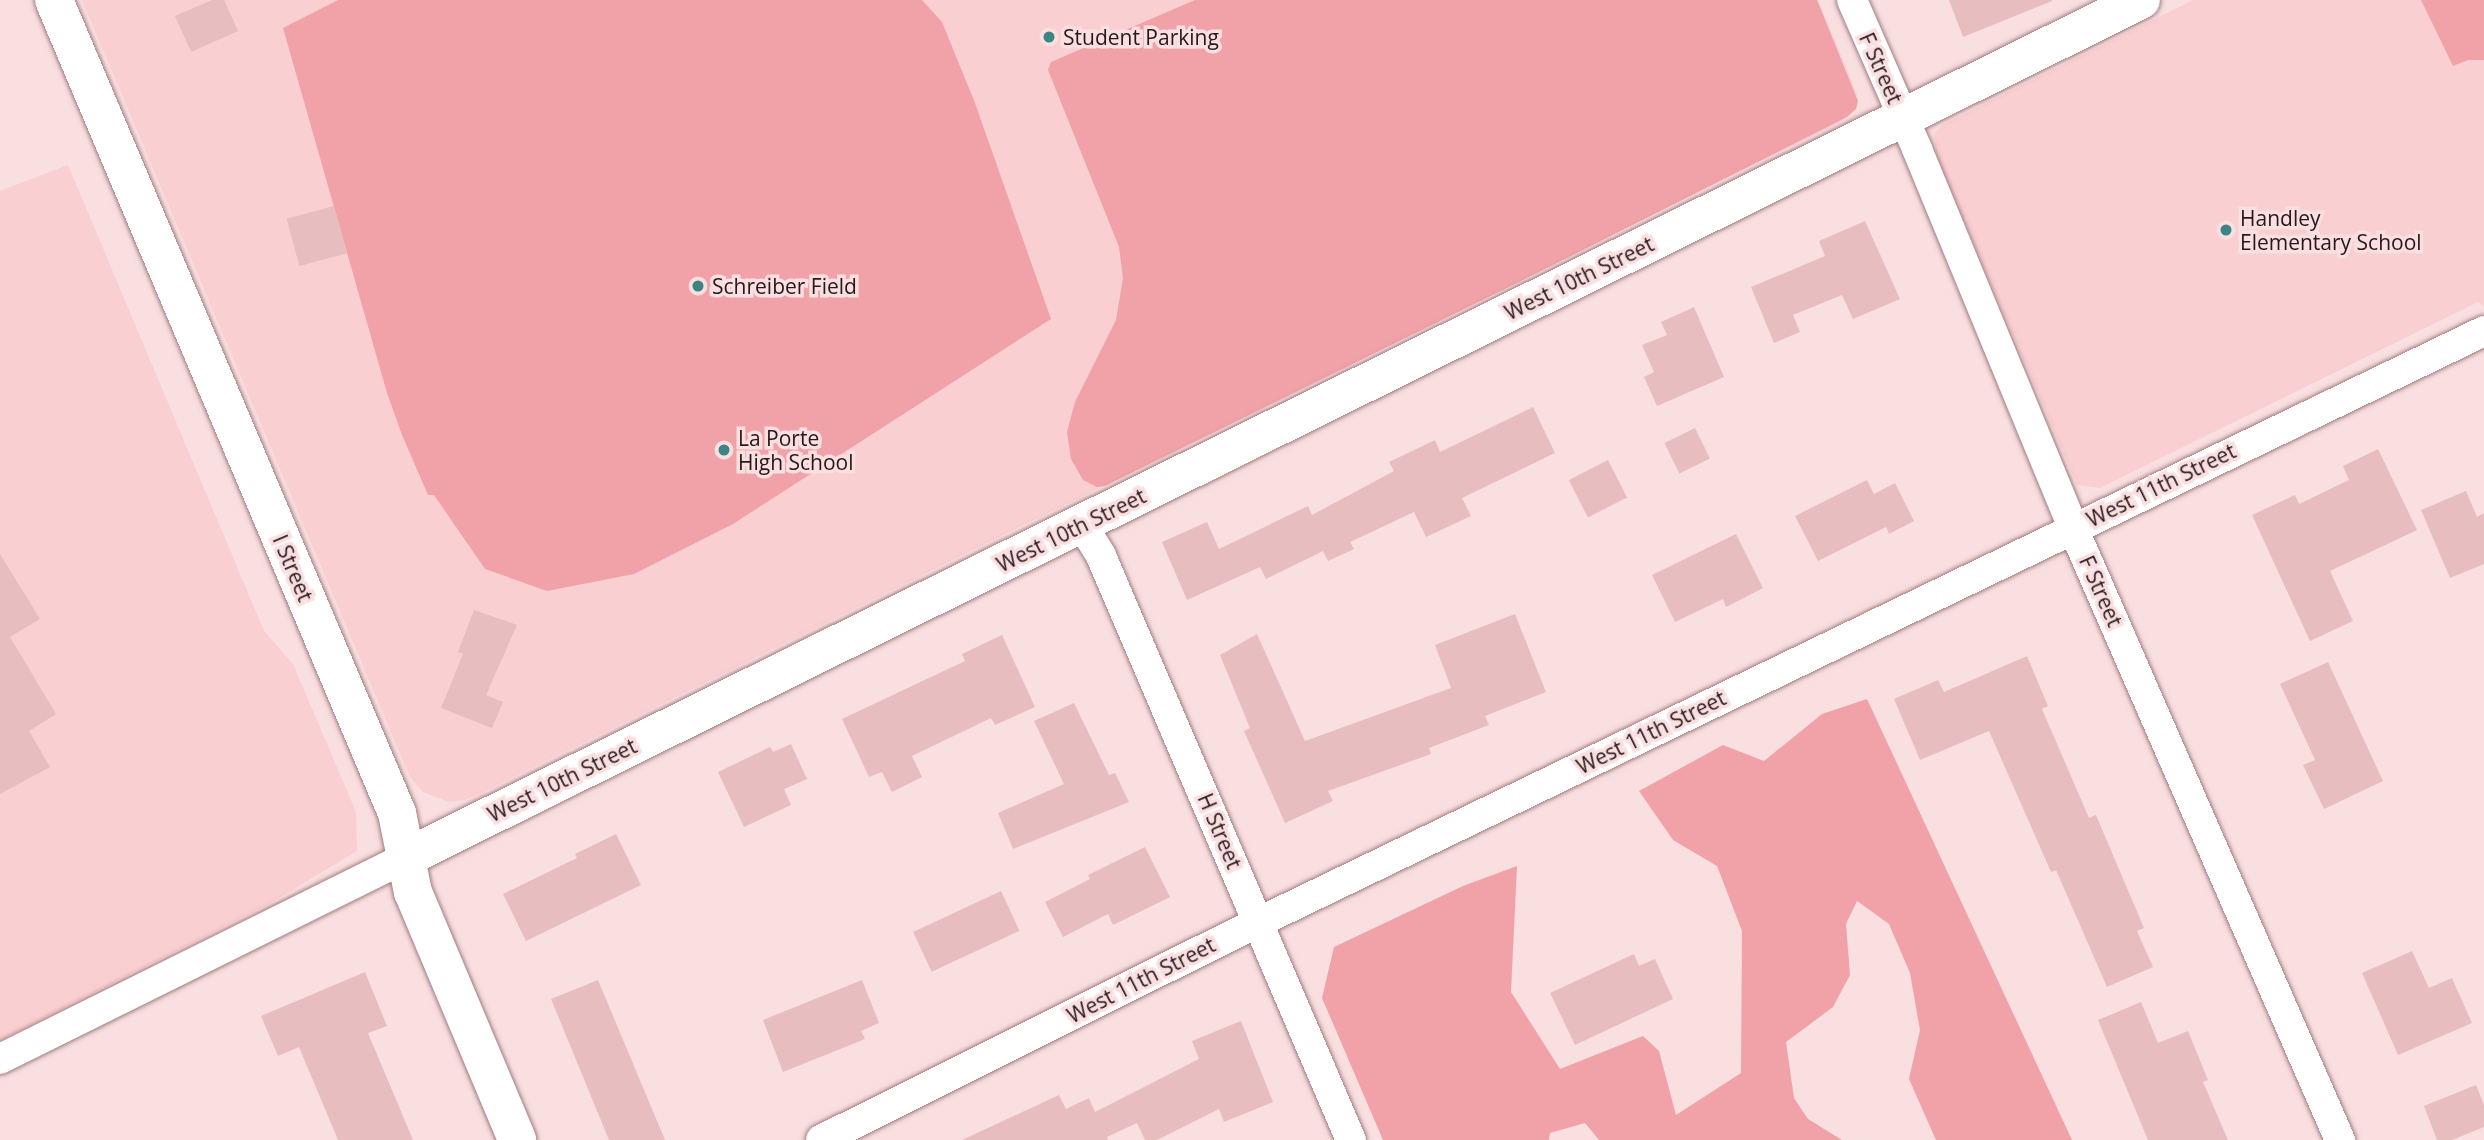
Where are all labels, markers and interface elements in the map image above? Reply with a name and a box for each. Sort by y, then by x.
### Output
place label: Student Parking [1063,24,1219,50]
marker: Student Parking [1041,29,1057,45]
street label: F Street [1854,29,1908,107]
place label: Handley Elementary School [2240,205,2422,255]
marker: Handley Elementary School [2218,222,2234,238]
street label: West 10th Street [1500,231,1658,325]
place label: Schreiber Field [712,273,857,299]
marker: Schreiber Field [690,278,706,294]
place label: La Porte High School [738,425,854,475]
street label: West 11th Street [2082,438,2240,532]
marker: La Porte High School [716,442,732,458]
street label: West 10th Street [992,483,1150,577]
street label: I Street [268,531,318,605]
street label: F Street [2074,552,2128,630]
street label: West 11th Street [1572,685,1730,779]
street label: West 10th Street [483,733,641,827]
street label: H Street [1193,789,1247,873]
street label: West 11th Street [1063,932,1219,1028]

